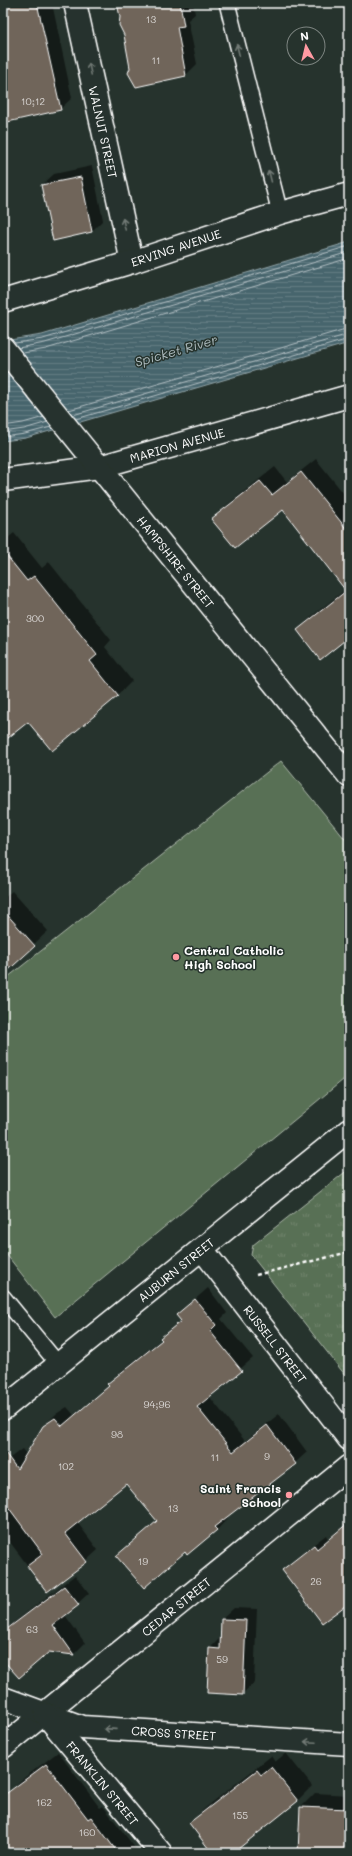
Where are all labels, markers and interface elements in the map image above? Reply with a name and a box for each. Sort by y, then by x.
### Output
house number: 13 [146,12,156,26]
north arrow [286,26,326,66]
text: N [299,28,310,44]
one-way arrow [234,43,242,56]
house number: 11 [152,53,160,67]
one-way arrow [85,63,93,76]
street label: WALNUT STREET [85,84,121,180]
house number: 10;12 [21,94,45,108]
one-way arrow [266,169,273,182]
one-way arrow [119,218,127,231]
street label: ERVING AVENUE [129,225,223,270]
water label: Spicket River [133,330,220,370]
street label: MARION AVENUE [128,424,226,466]
street label: HAMPSHIRE STREET [134,512,218,612]
house number: 300 [26,611,44,625]
place label: Central Catholic High School [184,942,284,972]
marker: Central Catholic High School [171,952,181,962]
street label: AUBURN STREET [134,1234,218,1305]
street label: RUSSELL STREET [240,1302,311,1386]
house number: 94;96 [143,1397,171,1411]
house number: 98 [111,1427,123,1441]
house number: 9 [264,1449,270,1463]
house number: 11 [211,1450,219,1464]
house number: 102 [58,1459,74,1473]
place label: Saint Francis School [200,1480,281,1510]
marker: Saint Francis School [284,1490,294,1500]
house number: 13 [168,1501,178,1515]
house number: 19 [138,1554,148,1568]
street label: CEDAR STREET [138,1573,214,1639]
house number: 26 [310,1574,322,1588]
house number: 63 [26,1622,38,1636]
house number: 59 [216,1652,228,1666]
street label: CROSS STREET [131,1722,217,1744]
one-way arrow [104,1726,117,1733]
street label: FRANKLIN STREET [63,1738,143,1829]
one-way arrow [304,1738,317,1746]
house number: 162 [36,1795,52,1809]
house number: 155 [232,1808,248,1822]
house number: 160 [79,1825,95,1839]

